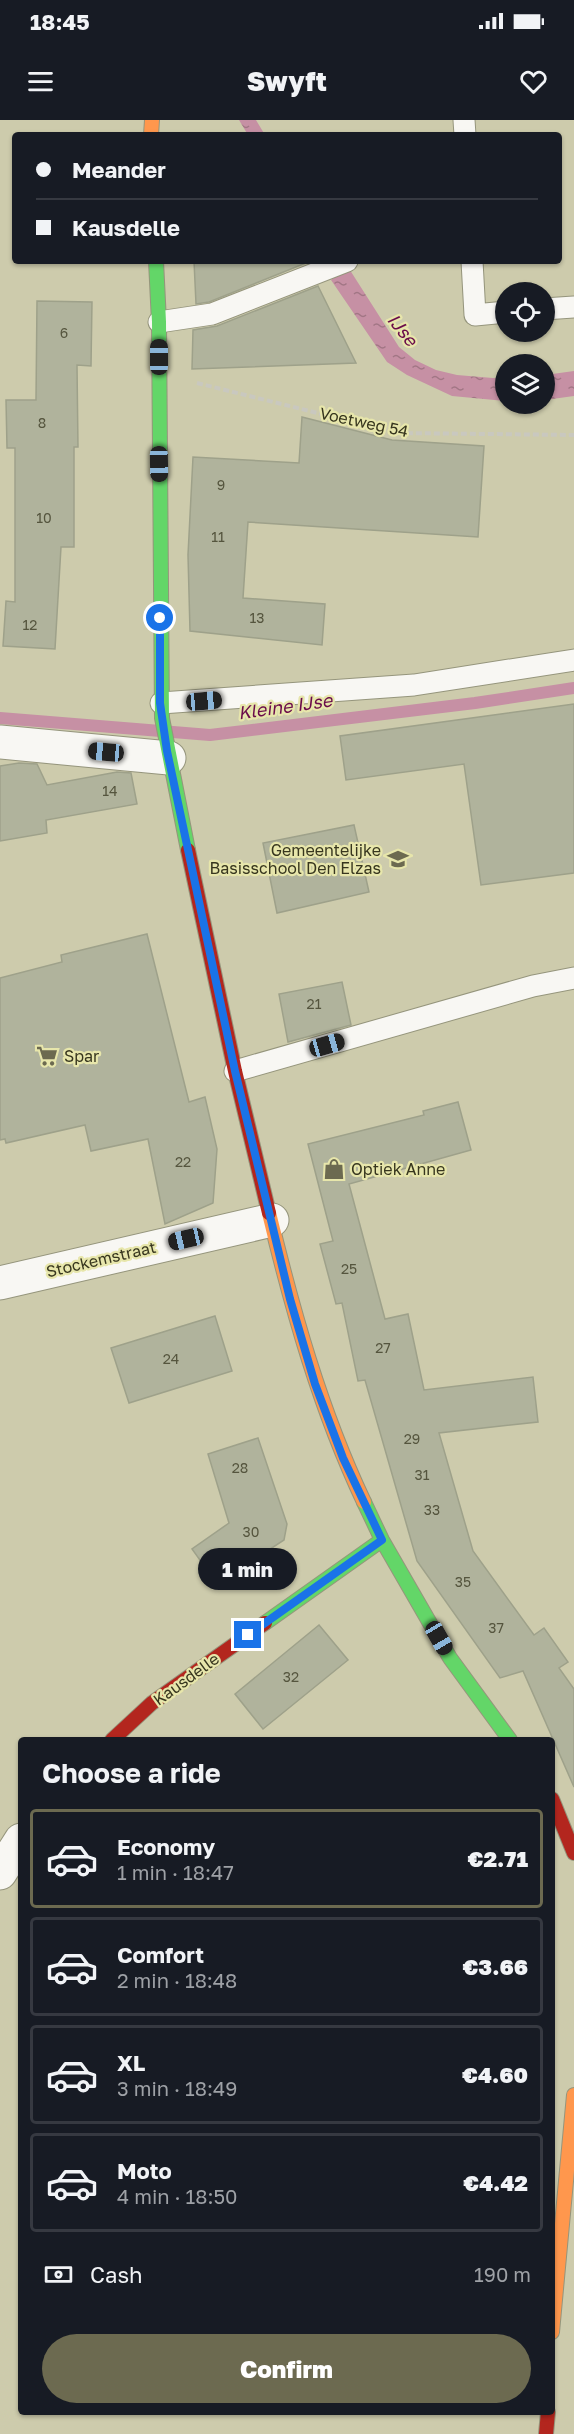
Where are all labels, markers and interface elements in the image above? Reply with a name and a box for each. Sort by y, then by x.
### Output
text: 18:45 [30,8,90,35]
icon: menu [24,65,57,98]
text: Swyft [247,65,327,97]
icon: heart [517,65,550,98]
text: Meander [72,156,166,183]
text: Kausdelle [72,214,180,241]
map controls [495,282,555,414]
button: locate [495,282,555,342]
water label: IJse [383,309,424,351]
house number: 6 [60,324,68,341]
car [150,339,168,375]
button: layers [495,354,555,414]
street label: Voetweg 54 [318,403,410,441]
house number: 8 [38,414,46,431]
car [150,446,168,482]
house number: 9 [217,476,225,493]
house number: 10 [36,509,52,526]
house number: 11 [211,528,225,545]
route start [146,604,173,631]
house number: 13 [250,609,264,626]
house number: 12 [23,616,37,633]
water label: Kleine IJse [236,688,335,723]
car [185,690,223,712]
car [87,741,125,763]
house number: 14 [102,782,118,799]
place label: Gemeentelijke Basisschool Den Elzas [210,840,381,878]
school or university icon: Gemeentelijke Basisschool Den Elzas [386,847,410,871]
house number: 21 [307,995,322,1012]
car [307,1031,347,1059]
supermarket icon: Spar [35,1044,59,1068]
place label: Spar [64,1046,99,1066]
house number: 22 [175,1153,191,1170]
shop icon: Optiek Anne [322,1157,346,1181]
place label: Optiek Anne [351,1159,445,1179]
car [166,1226,206,1252]
street label: Stockemstraat [44,1237,158,1281]
house number: 25 [341,1260,357,1277]
house number: 27 [375,1339,391,1356]
house number: 24 [163,1350,179,1367]
house number: 29 [404,1430,420,1447]
house number: 28 [232,1459,248,1476]
house number: 31 [415,1466,430,1483]
house number: 33 [424,1501,440,1518]
house number: 30 [243,1523,259,1540]
callout: 1 min [198,1548,298,1590]
text: 1 min [222,1557,273,1581]
house number: 35 [455,1573,471,1590]
car [422,1618,456,1658]
house number: 37 [488,1619,504,1636]
route end [234,1621,261,1648]
street label: Kausdelle [149,1648,223,1710]
house number: 32 [283,1668,299,1685]
text: Choose a ride [42,1757,221,1789]
icon: car [45,1832,99,1886]
text: Economy [117,1833,215,1860]
text: €2.71 [468,1845,528,1872]
text: 1 min · 18:47 [117,1860,234,1884]
icon: car [45,1940,99,1994]
text: Comfort [117,1941,204,1968]
text: €3.66 [462,1953,528,1980]
text: 2 min · 18:48 [117,1968,237,1992]
icon: car [45,2048,99,2102]
text: XL [117,2049,145,2076]
text: €4.60 [462,2061,528,2088]
text: 3 min · 18:49 [117,2076,237,2100]
icon: car [45,2156,99,2210]
text: Moto [117,2157,172,2184]
text: €4.42 [463,2169,528,2196]
text: 4 min · 18:50 [117,2184,237,2208]
icon: cash [42,2258,75,2291]
text: Cash [90,2261,143,2288]
text: 190 m [474,2262,531,2286]
button: Confirm [42,2334,531,2403]

